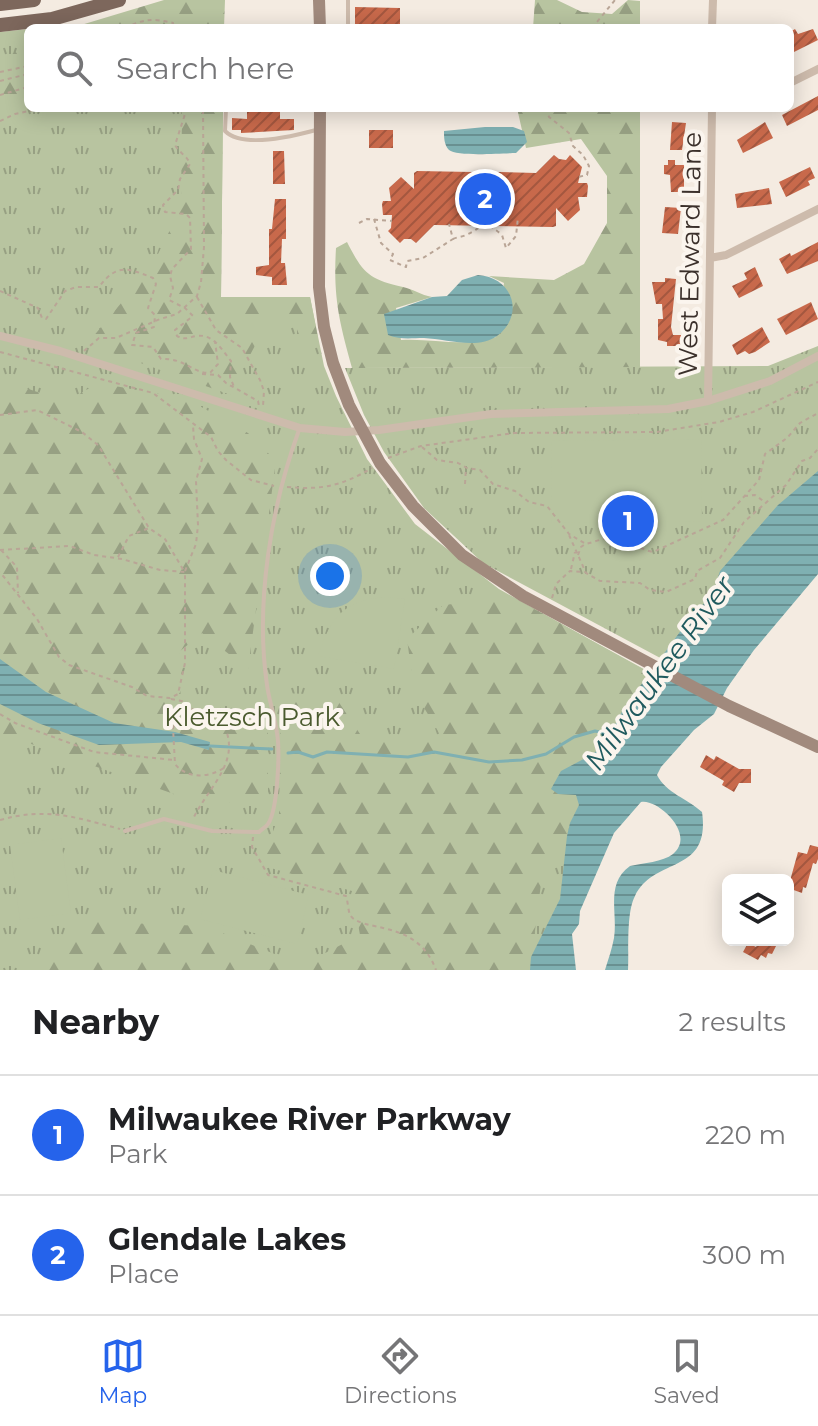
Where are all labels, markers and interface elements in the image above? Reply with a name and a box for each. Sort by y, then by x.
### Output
search box [24,24,794,112]
icon: search [52,46,96,90]
text: Search here [116,50,294,87]
street label: West Edward Lane [672,132,708,376]
pin: 2 [459,169,511,229]
pin: 1 [602,491,654,551]
your location [310,556,350,596]
water label: Milwaukee River [577,569,741,777]
park label: Kletzsch Park [164,701,340,733]
map controls [722,874,794,946]
button: layers [722,874,794,946]
text: Nearby [32,1001,159,1043]
text: 2 results [678,1006,786,1038]
text: Milwaukee River Parkway [108,1101,511,1138]
text: 1 [53,1119,63,1151]
text: 220 m [705,1119,786,1151]
text: Park [108,1138,167,1170]
text: Glendale Lakes [108,1221,346,1258]
text: 2 [50,1239,66,1271]
text: 300 m [703,1239,786,1271]
text: Place [108,1258,179,1290]
tab: Map [98,1334,147,1409]
tab: Directions [344,1334,457,1409]
tab: Saved [654,1334,720,1409]

